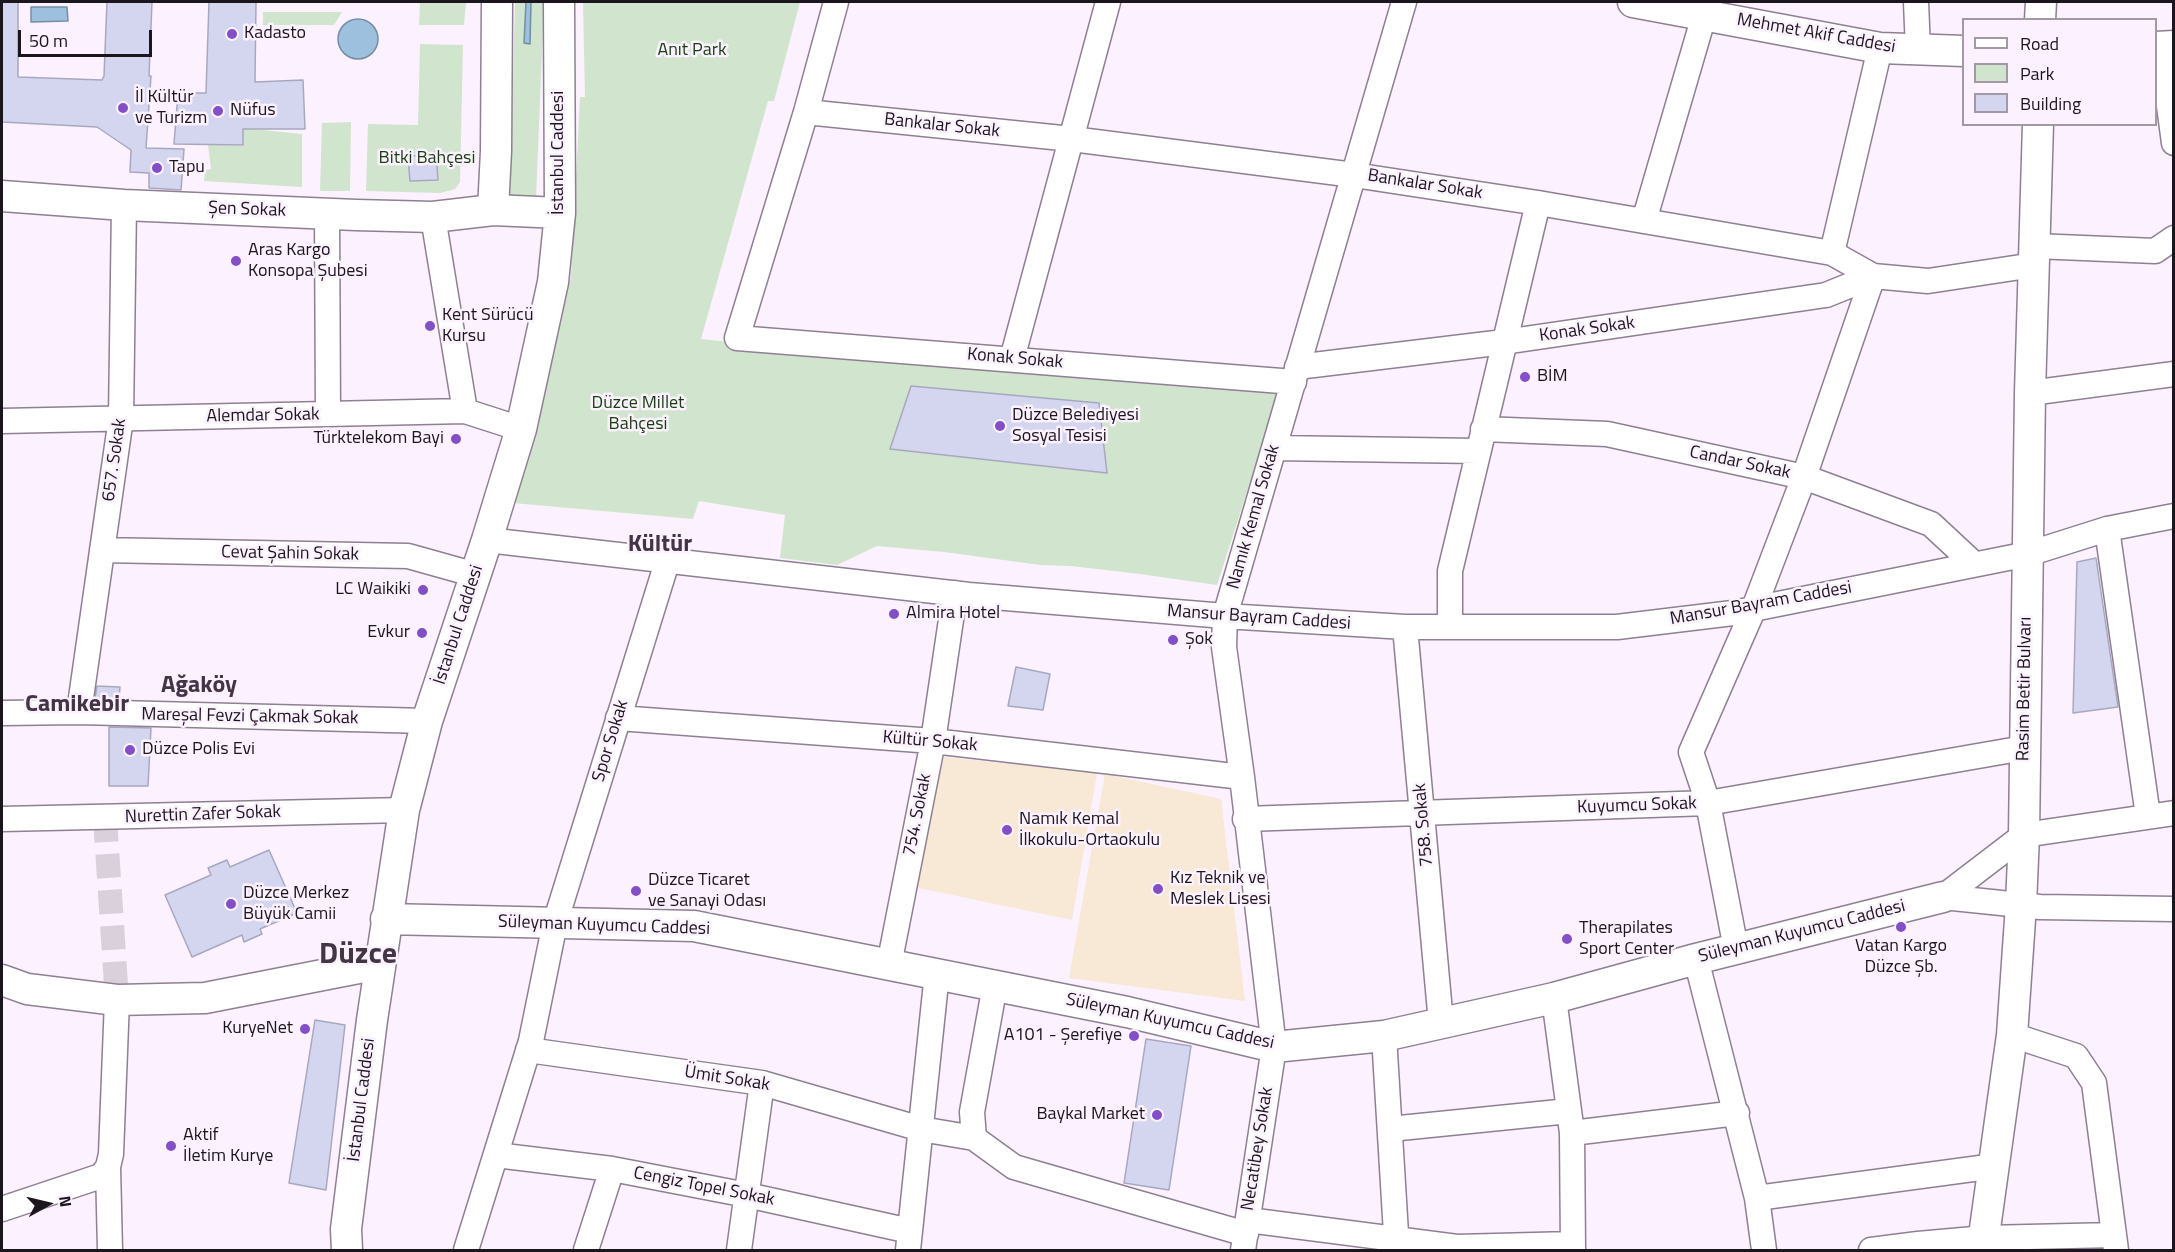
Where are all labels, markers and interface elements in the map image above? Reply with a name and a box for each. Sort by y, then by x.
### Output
street label: Mehmet Akif Caddesi [1735,9,1897,59]
scale bar [21,18,154,56]
legend [1962,18,2157,126]
place label: Kadasto [244,23,306,45]
text: 50 m [29,27,68,54]
marker: Kadasto [225,27,239,41]
text: Road [2020,30,2059,57]
park label: Anıt Park [657,40,727,62]
text: Park [2020,60,2054,87]
place label: İl Kültür ve Turizm [135,87,207,130]
text: Building [2020,90,2081,117]
street label: İstanbul Caddesi [548,91,570,215]
place label: Nüfus [230,100,276,122]
marker: İl Kültür ve Turizm [116,101,130,115]
marker: Nüfus [211,104,225,118]
street label: Bankalar Sokak [883,109,1001,143]
park label: Bitki Bahçesi [379,148,475,170]
place label: Tapu [169,157,205,179]
marker: Tapu [150,161,164,175]
street label: Bankalar Sokak [1366,165,1484,205]
street label: Şen Sokak [208,198,286,222]
place label: Aras Kargo Konsopa Şubesi [248,240,368,282]
marker: Aras Kargo Konsopa Şubesi [229,254,243,268]
place label: Kent Sürücü Kursu [442,305,533,348]
street label: Konak Sokak [1538,313,1636,347]
marker: Kent Sürücü Kursu [423,319,437,333]
street label: Konak Sokak [966,344,1064,374]
place label: BİM [1537,366,1568,388]
marker: BİM [1518,370,1532,384]
park label: Düzce Millet Bahçesi [592,393,684,436]
street label: Alemdar Sokak [206,404,320,428]
place label: Düzce Belediyesi Sosyal Tesisi [1012,405,1139,448]
street label: 657. Sokak [98,417,132,503]
marker: Düzce Belediyesi Sosyal Tesisi [993,419,1007,433]
place label: Türktelekom Bayi [313,428,444,450]
marker: Türktelekom Bayi [449,432,463,446]
street label: Namık Kemal Sokak [1223,442,1285,592]
street label: Candar Sokak [1688,442,1792,484]
district label: Kültür [628,531,692,559]
street label: Cevat Şahin Sokak [221,542,359,566]
street label: İstanbul Caddesi [430,563,488,687]
street label: Mansur Bayram Caddesi [1668,577,1854,631]
place label: LC Waikiki [335,579,411,601]
marker: LC Waikiki [416,583,430,597]
street label: Mansur Bayram Caddesi [1166,601,1352,635]
place label: Almira Hotel [906,603,1000,625]
marker: Almira Hotel [887,607,901,621]
street label: Rasim Betir Bulvarı [2013,617,2037,761]
place label: Evkur [367,622,410,644]
marker: Evkur [415,626,429,640]
place label: Şok [1185,629,1213,651]
marker: Şok [1166,633,1180,647]
district label: Ağaköy [161,672,237,700]
district label: Camikebir [25,691,129,719]
street label: Spor Sokak [588,697,634,785]
street label: Mareşal Fevzi Çakmak Sokak [141,704,359,730]
street label: Kültür Sokak [882,727,978,757]
place label: Düzce Polis Evi [142,739,255,761]
marker: Düzce Polis Evi [123,743,137,757]
street label: 754. Sokak [899,772,937,858]
street label: 758. Sokak [1410,782,1438,868]
street label: Kuyumcu Sokak [1577,793,1697,819]
street label: Nurettin Zafer Sokak [125,801,281,829]
place label: Namık Kemal İlkokulu-Ortaokulu [1019,809,1160,852]
marker: Namık Kemal İlkokulu-Ortaokulu [1000,823,1014,837]
place label: Kız Teknik ve Meslek Lisesi [1170,868,1271,910]
place label: Düzce Ticaret ve Sanayi Odası [648,870,766,912]
marker: Kız Teknik ve Meslek Lisesi [1151,882,1165,896]
place label: Düzce Merkez Büyük Camii [243,883,349,926]
marker: Düzce Ticaret ve Sanayi Odası [629,884,643,898]
street label: Süleyman Kuyumcu Caddesi [1696,896,1908,968]
marker: Düzce Merkez Büyük Camii [224,897,238,911]
street label: Süleyman Kuyumcu Caddesi [498,912,710,940]
place label: Therapilates Sport Center [1579,918,1674,960]
marker: Vatan Kargo Düzce Şb. [1894,920,1908,934]
marker: Therapilates Sport Center [1560,932,1574,946]
place label: Vatan Kargo Düzce Şb. [1855,936,1947,978]
district label: Düzce [319,938,397,974]
street label: Süleyman Kuyumcu Caddesi [1064,989,1276,1055]
place label: KuryeNet [222,1018,293,1040]
marker: KuryeNet [298,1022,312,1036]
place label: A101 - Şerefiye [1004,1025,1122,1047]
marker: A101 - Şerefiye [1127,1029,1141,1043]
street label: İstanbul Caddesi [344,1037,380,1163]
street label: Ümit Sokak [683,1062,771,1096]
street label: Necatibey Sokak [1238,1086,1278,1212]
place label: Baykal Market [1036,1104,1145,1126]
marker: Baykal Market [1150,1108,1164,1122]
place label: Aktif İletim Kurye [183,1125,273,1168]
marker: Aktif İletim Kurye [164,1139,178,1153]
street label: Cengiz Topel Sokak [632,1163,776,1211]
north arrow [18,1174,78,1234]
text: N [53,1194,78,1209]

